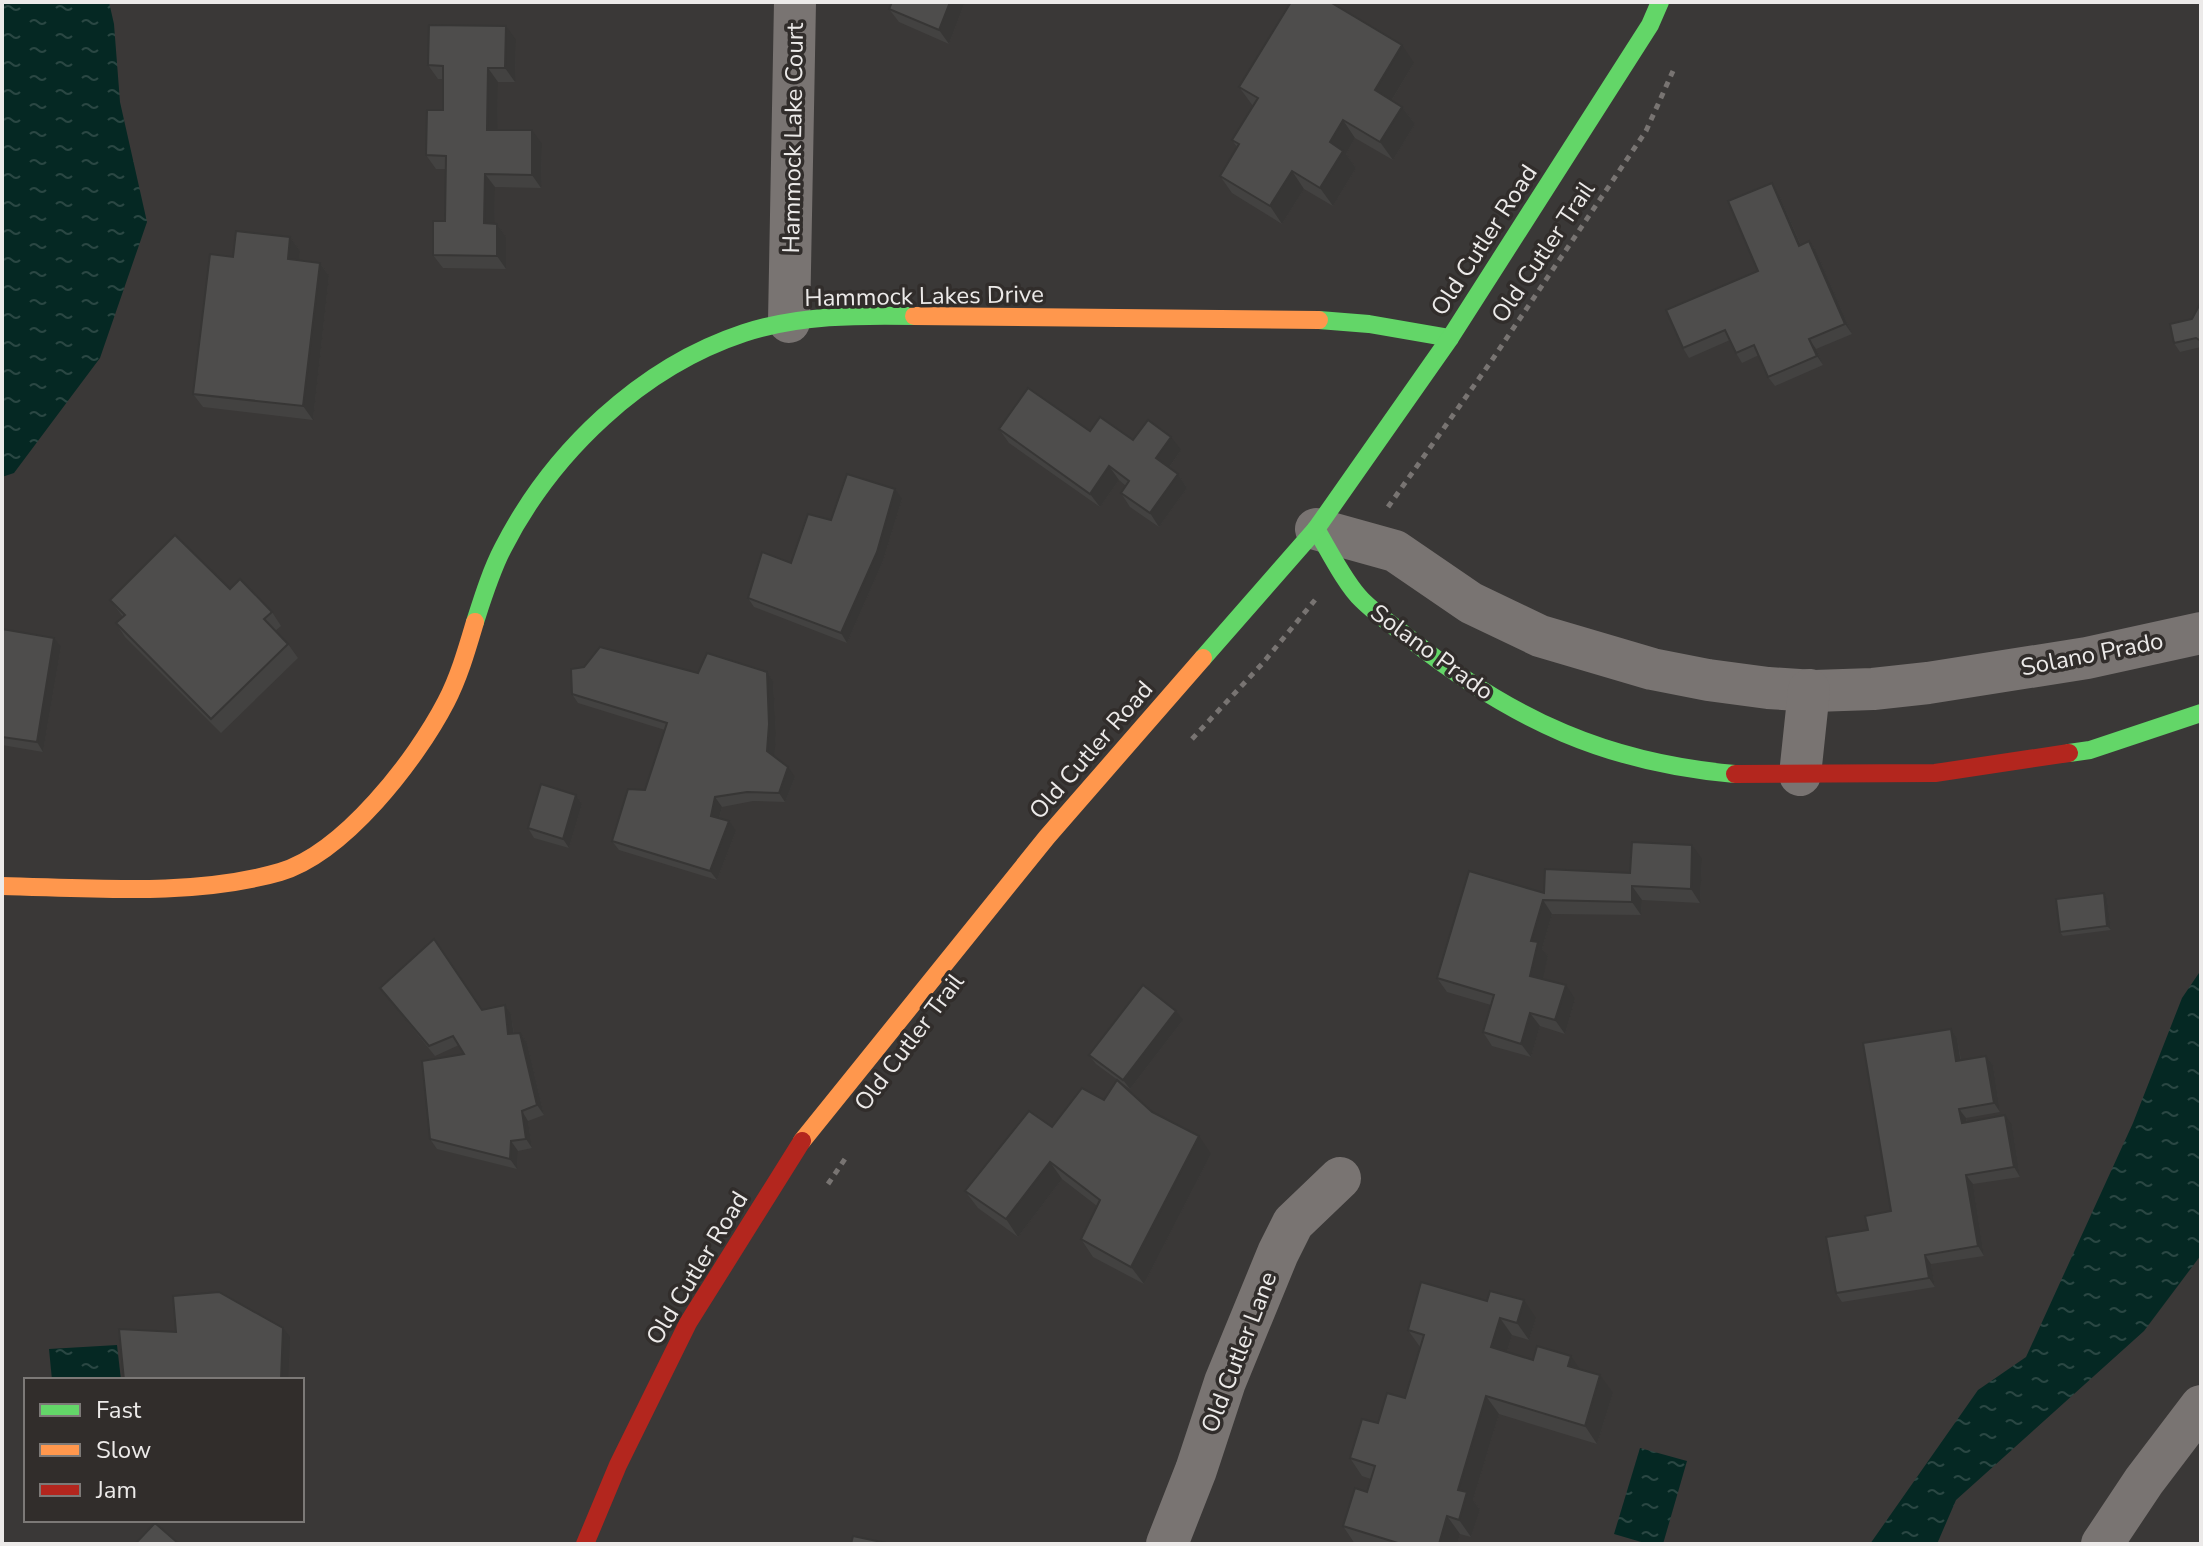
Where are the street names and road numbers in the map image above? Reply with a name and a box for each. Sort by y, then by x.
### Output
street label: Hammock Lake Court [775,22,811,254]
street label: Old Cutler Road [1423,158,1545,322]
street label: Old Cutler Trail [1484,175,1602,329]
street label: Hammock Lakes Drive [804,278,1044,314]
street label: Solano Prado [1364,597,1500,707]
street label: Solano Prado [2018,625,2166,683]
street label: Old Cutler Road [1022,674,1160,826]
street label: Old Cutler Trail [847,967,971,1117]
street label: Old Cutler Road [639,1185,755,1351]
street label: Old Cutler Lane [1194,1267,1284,1437]

